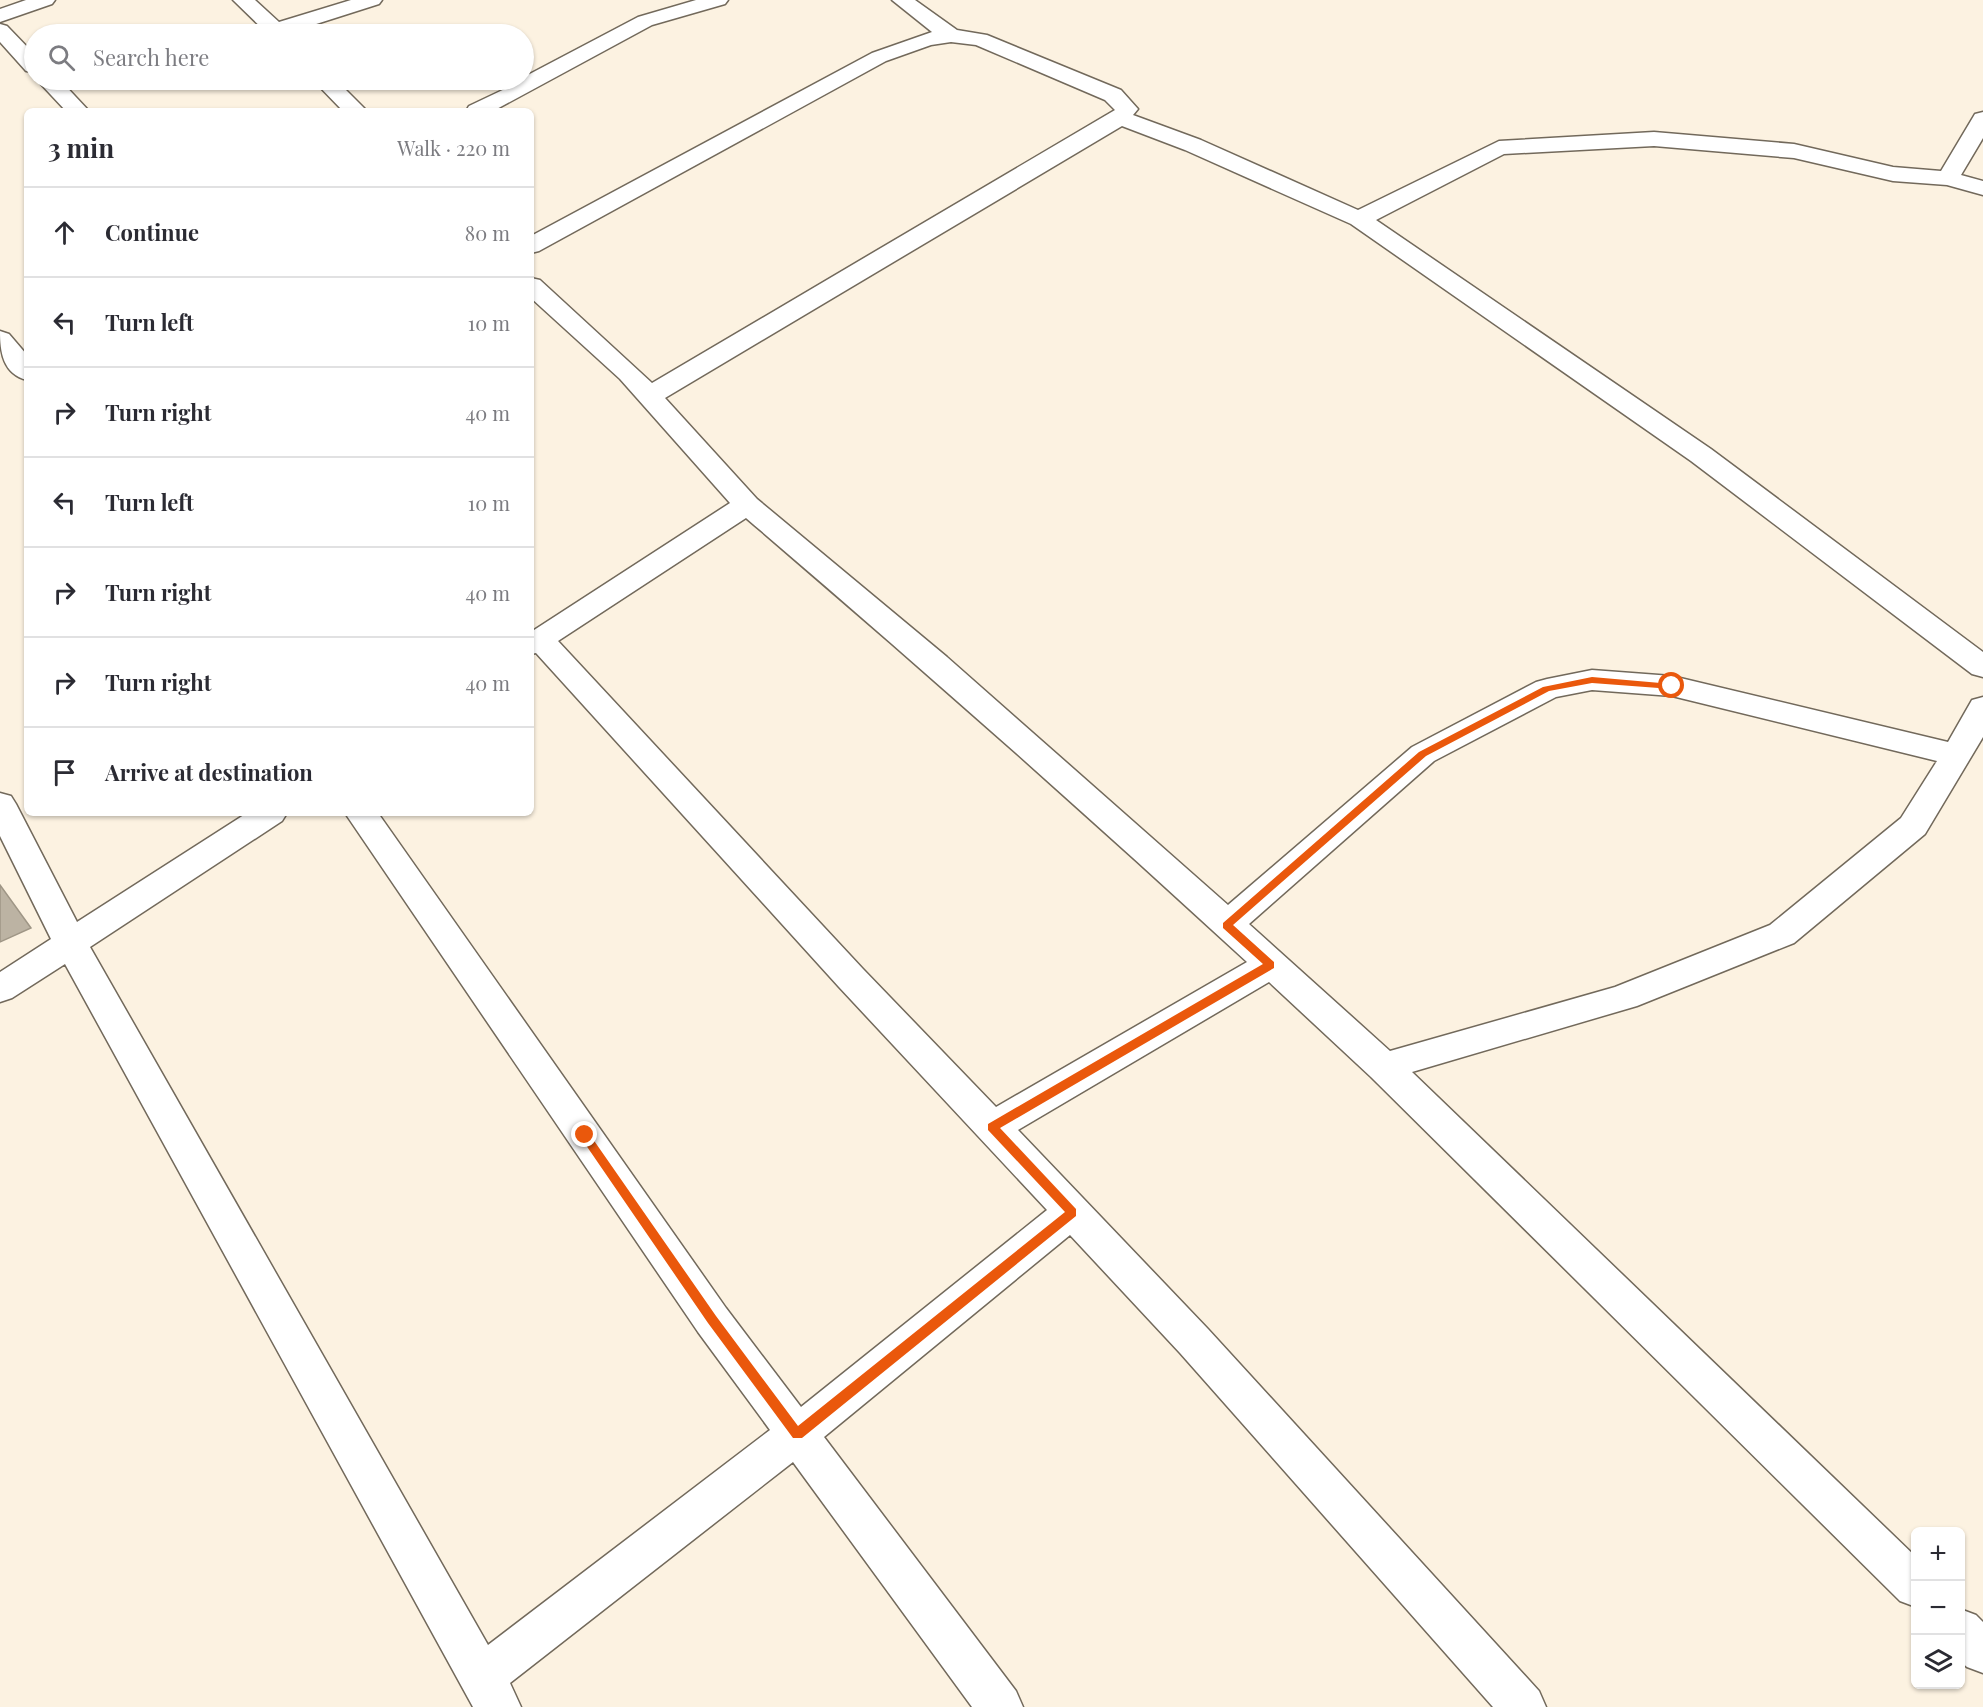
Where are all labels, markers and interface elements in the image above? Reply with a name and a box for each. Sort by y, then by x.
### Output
search box [24,24,534,90]
icon: search [45,41,78,74]
text: Search here [93,42,209,72]
text: 3 min [48,130,114,165]
text: Walk · 220 m [397,134,510,161]
icon: ahead [48,216,81,249]
text: Continue [105,217,199,247]
text: 80 m [465,219,510,246]
icon: left [48,306,81,339]
text: Turn left [105,307,194,337]
text: 10 m [468,309,510,336]
icon: right [48,396,81,429]
text: Turn right [105,397,211,427]
text: 40 m [465,399,510,426]
icon: left [48,486,81,519]
text: Turn left [105,487,194,517]
text: 10 m [468,489,510,516]
icon: right [48,576,81,609]
text: Turn right [105,577,211,607]
text: 40 m [465,579,510,606]
icon: right [48,666,81,699]
text: Turn right [105,667,211,697]
text: 40 m [465,669,510,696]
route start [1658,672,1684,698]
icon: arrive [48,756,81,789]
text: Arrive at destination [105,757,313,787]
route end [571,1121,597,1147]
map controls [1911,1527,1965,1689]
button: + [1911,1527,1965,1581]
button: − [1911,1581,1965,1635]
button: layers [1911,1635,1965,1689]

